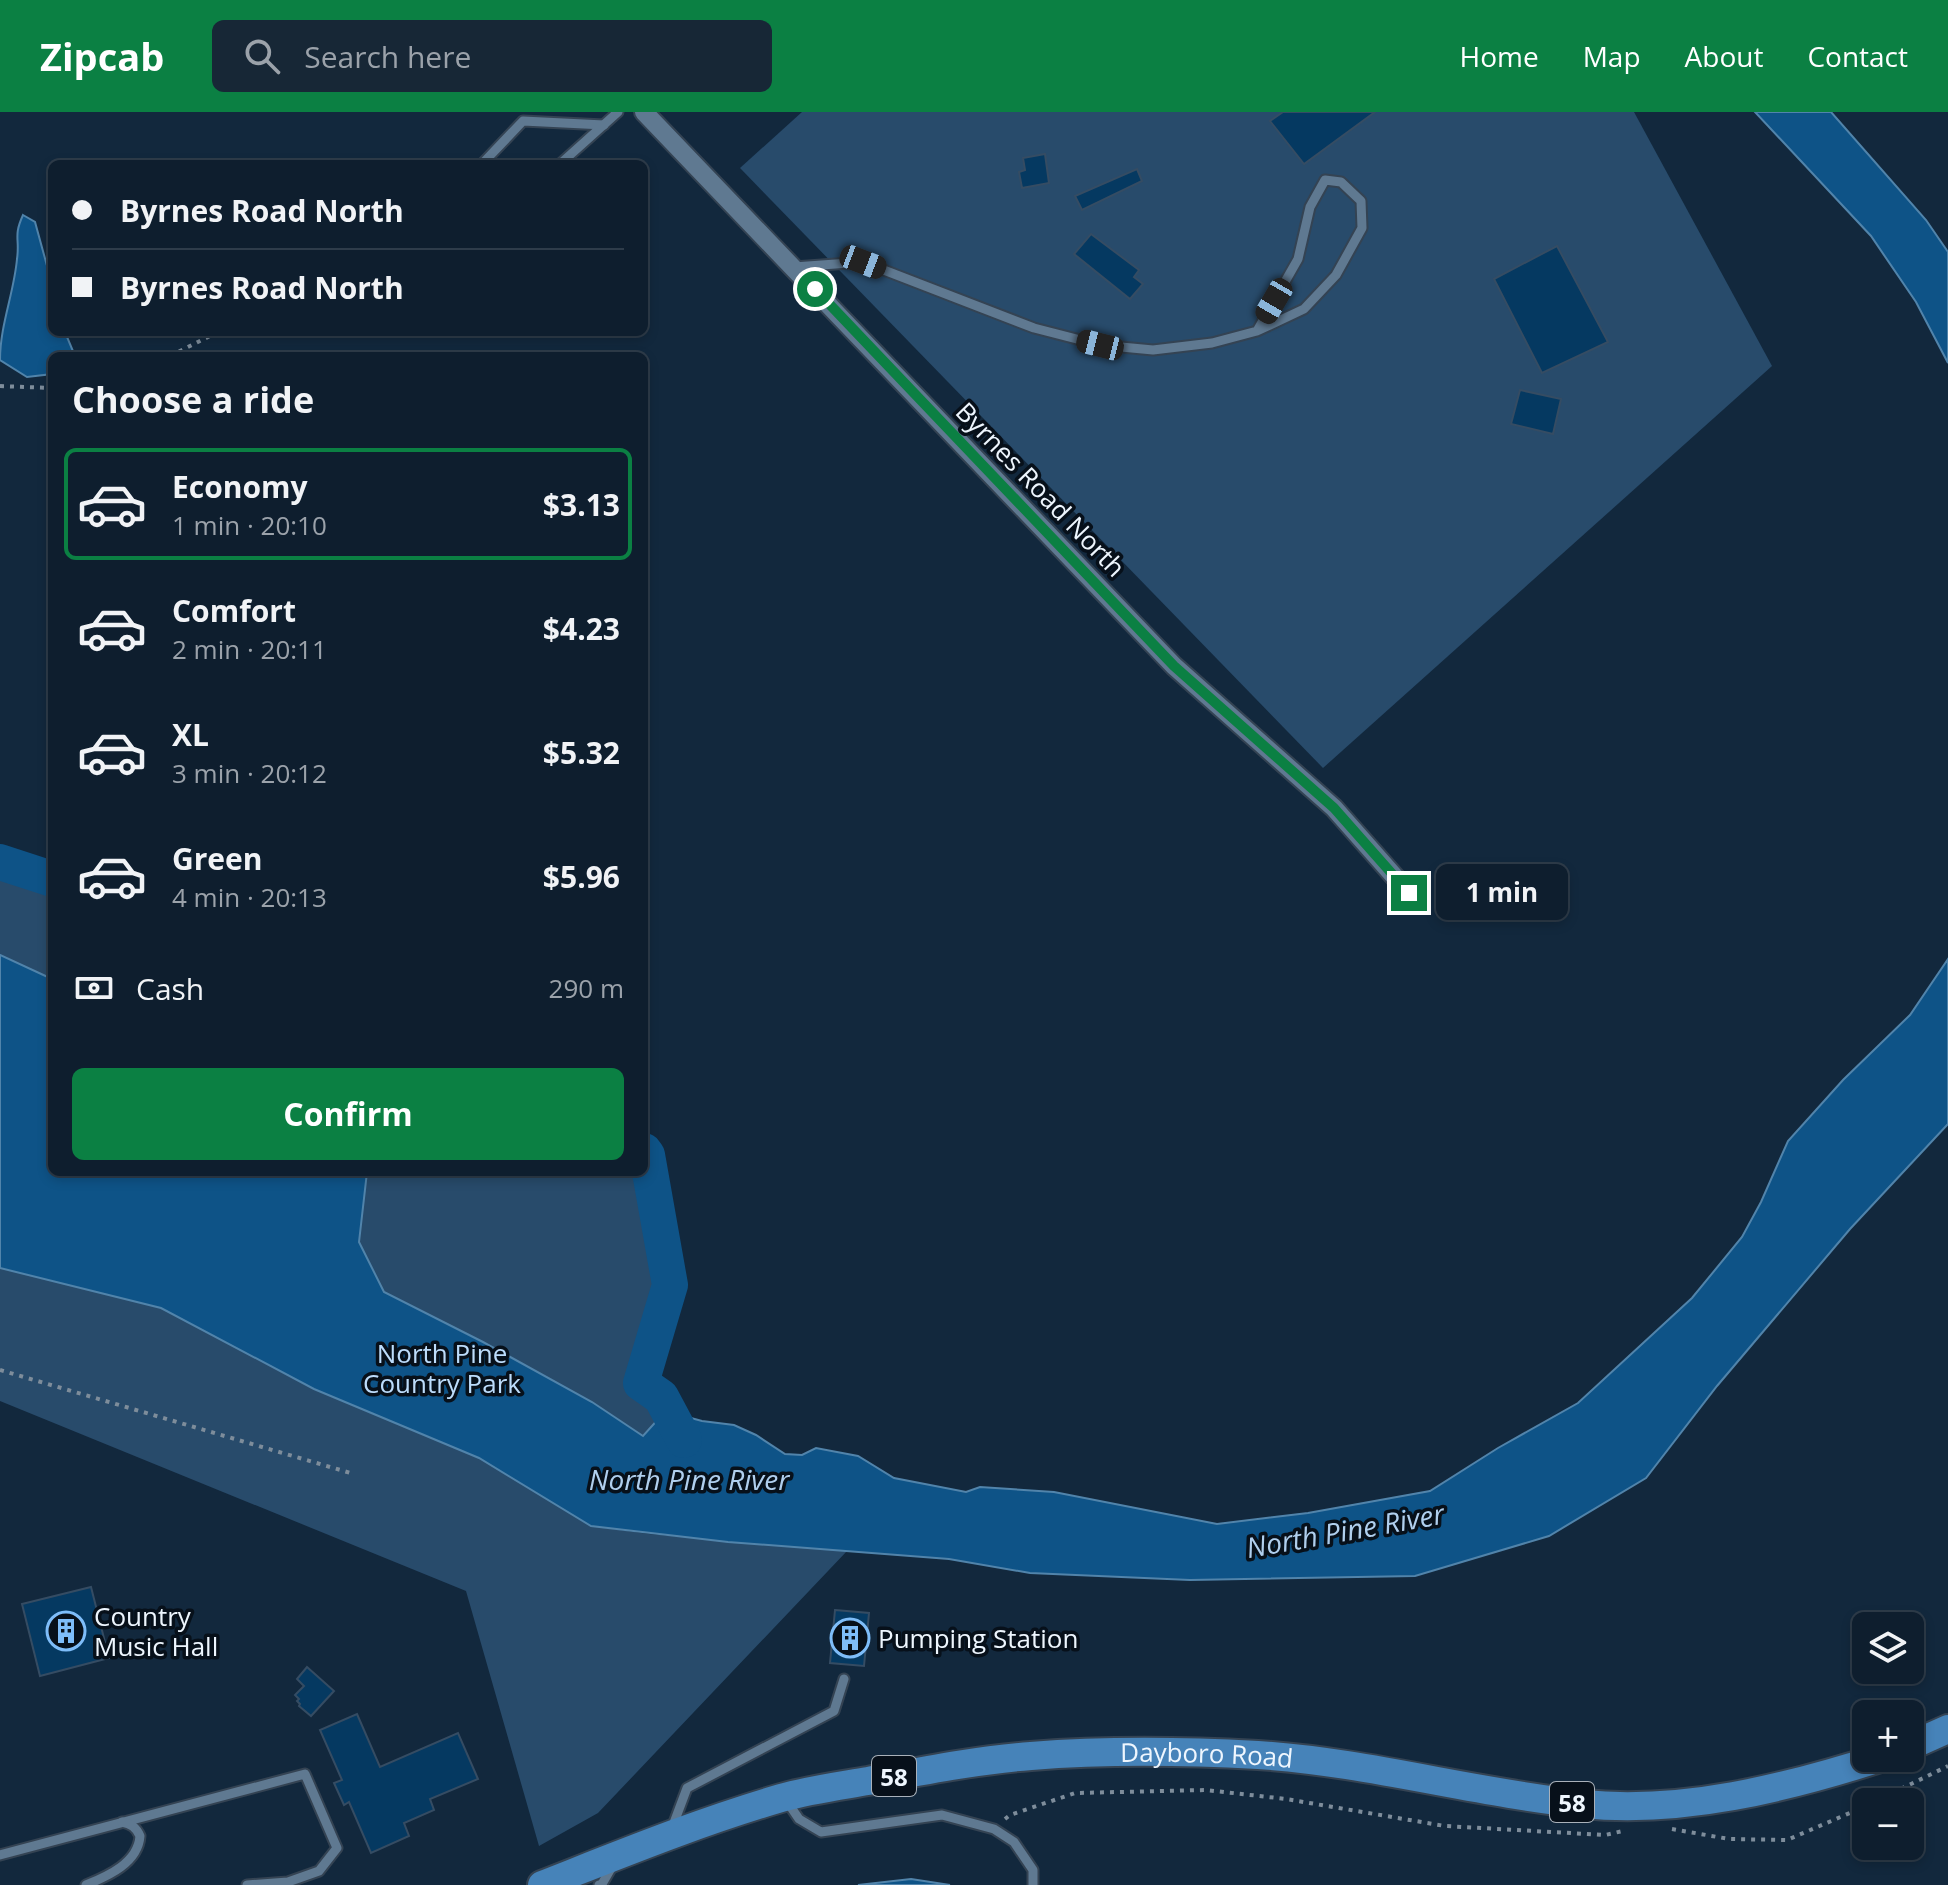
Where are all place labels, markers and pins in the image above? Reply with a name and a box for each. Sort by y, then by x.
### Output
place label: Country Music Hall [94,1598,218,1664]
building icon: Country Music Hall [45,1610,87,1652]
building icon: Pumping Station [829,1617,871,1659]
place label: Pumping Station [878,1620,1078,1656]

